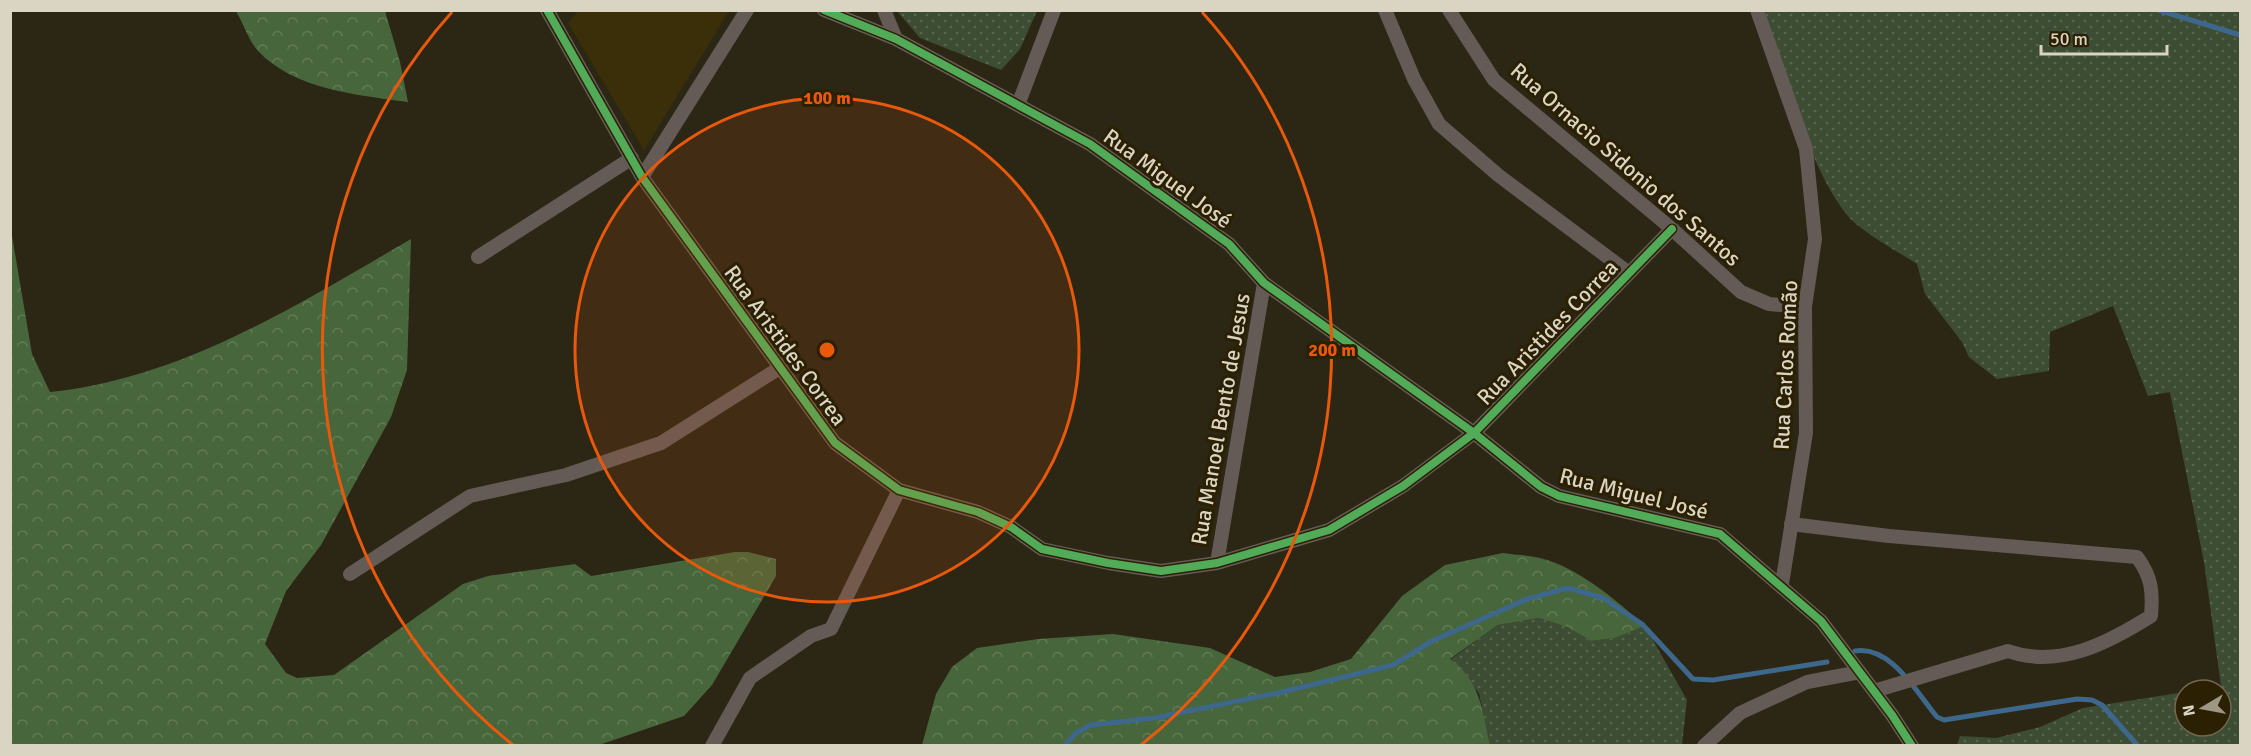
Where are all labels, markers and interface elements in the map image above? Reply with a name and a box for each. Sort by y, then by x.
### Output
scale bar [2041,18,2167,56]
text: 50 m [2050,28,2088,50]
street label: Rua Ornacio Sidonio dos Santos [1505,57,1746,272]
text: 100 m [803,87,851,109]
street label: Rua Miguel José [1098,123,1237,234]
street label: Rua Aristides Correa [1471,254,1624,411]
street label: Rua Aristides Correa [718,260,853,431]
street label: Rua Carlos Romão [1768,280,1803,450]
street label: Rua Manoel Bento de Jesus [1185,291,1256,547]
text: 200 m [1308,339,1356,361]
centre of rings [817,340,837,360]
street label: Rua Miguel José [1557,462,1711,525]
north arrow [2173,678,2233,738]
text: N [2178,703,2200,718]

